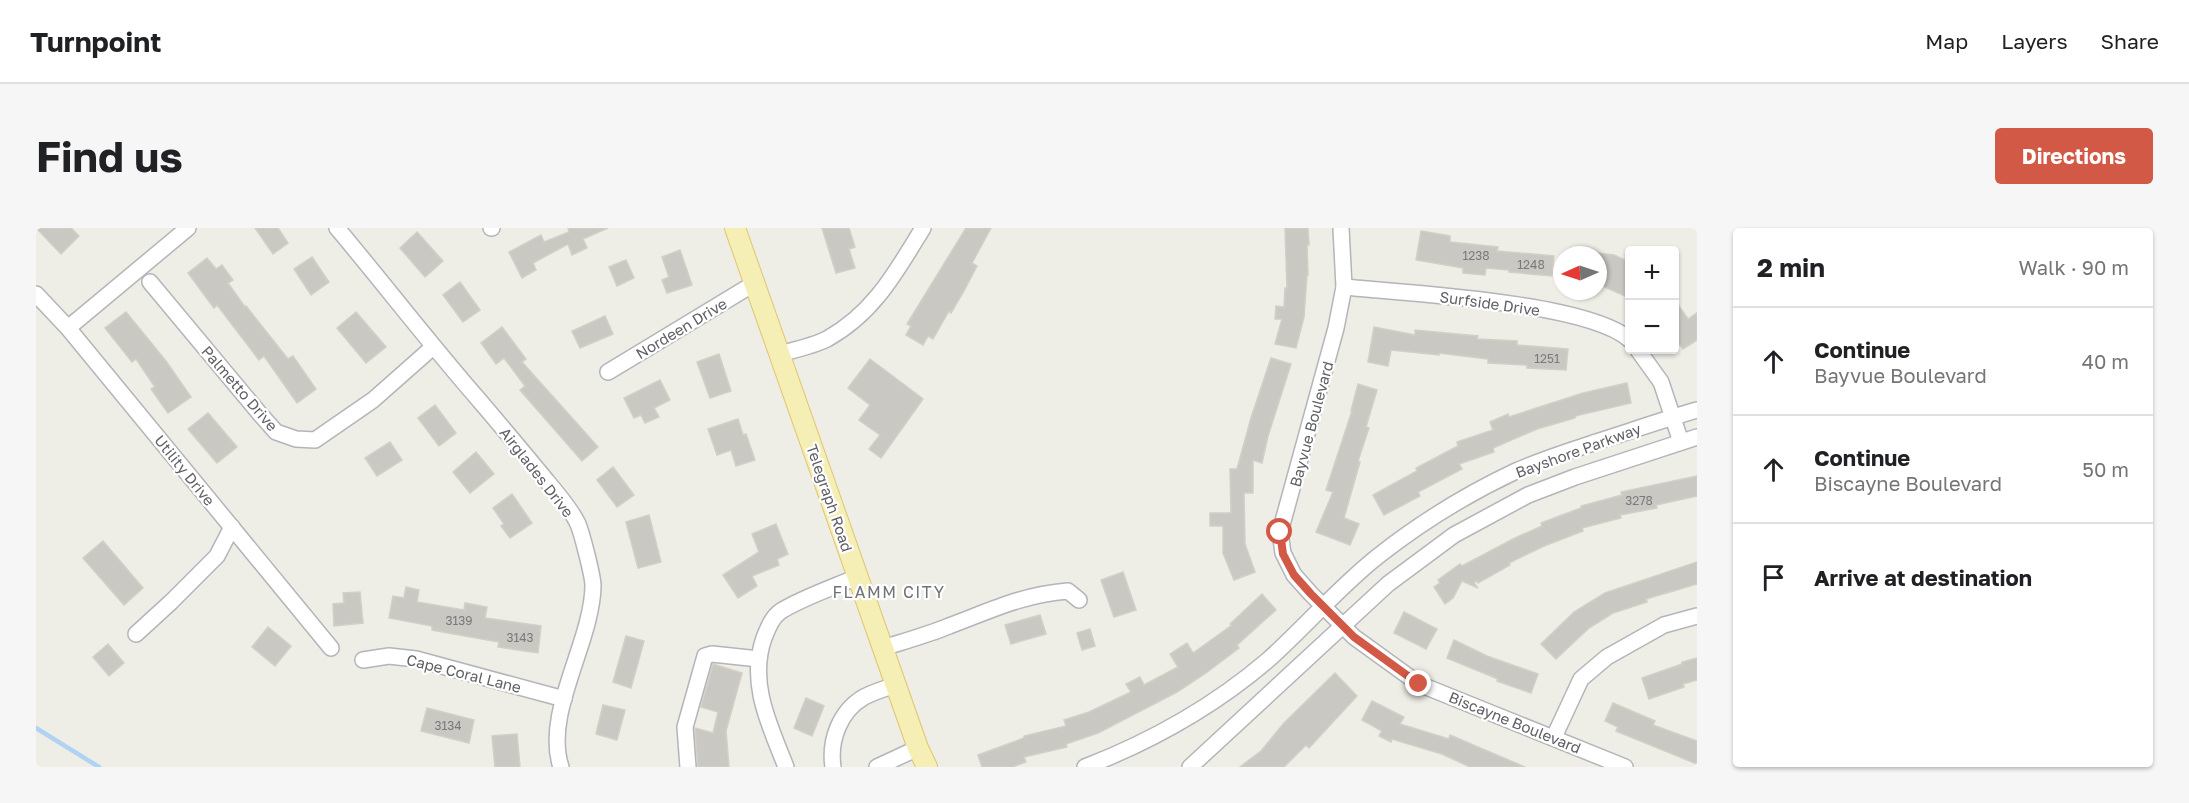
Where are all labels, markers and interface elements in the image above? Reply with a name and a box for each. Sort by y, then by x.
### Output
text: Turnpoint [30,25,161,58]
text: Map [1925,28,1968,54]
text: Layers [2001,28,2068,54]
text: Share [2101,28,2159,54]
button: Directions [1995,128,2153,184]
text: Find us [36,131,183,181]
north arrow [1553,246,1607,300]
map controls [1625,246,1679,354]
button: + [1625,246,1679,300]
house number: 1238 [1462,248,1490,263]
text: 2 min [1757,252,1825,283]
text: Walk · 90 m [2018,255,2129,279]
house number: 1248 [1517,257,1545,272]
street label: Surfside Drive [1439,287,1542,319]
street label: Nordeen Drive [632,294,730,362]
button: − [1625,300,1679,354]
text: Continue [1814,336,1910,363]
street label: Palmetto Drive [198,342,282,434]
icon: ahead [1757,345,1790,378]
text: 40 m [2082,349,2129,373]
house number: 1251 [1534,351,1560,366]
street label: Bayvue Boulevard [1286,359,1336,489]
text: Bayvue Boulevard [1814,363,1987,387]
street label: Bayshore Parkway [1513,419,1644,481]
street label: Airglades Drive [496,423,578,521]
street label: Utility Drive [151,431,219,509]
street label: Telegraph Road [803,442,857,554]
text: Continue [1814,444,1910,471]
icon: ahead [1757,453,1790,486]
text: 50 m [2082,457,2129,481]
text: Biscayne Boulevard [1814,471,2002,495]
house number: 3278 [1625,493,1653,508]
route start [1266,518,1292,544]
icon: arrive [1757,561,1790,594]
text: Arrive at destination [1814,564,2032,591]
district label: FLAMM CITY [833,582,945,602]
house number: 3139 [445,613,473,628]
house number: 3143 [506,630,534,645]
street label: Cape Coral Lane [405,650,523,696]
route end [1405,670,1431,696]
street label: Biscayne Boulevard [1446,687,1584,757]
house number: 3134 [434,718,462,733]

